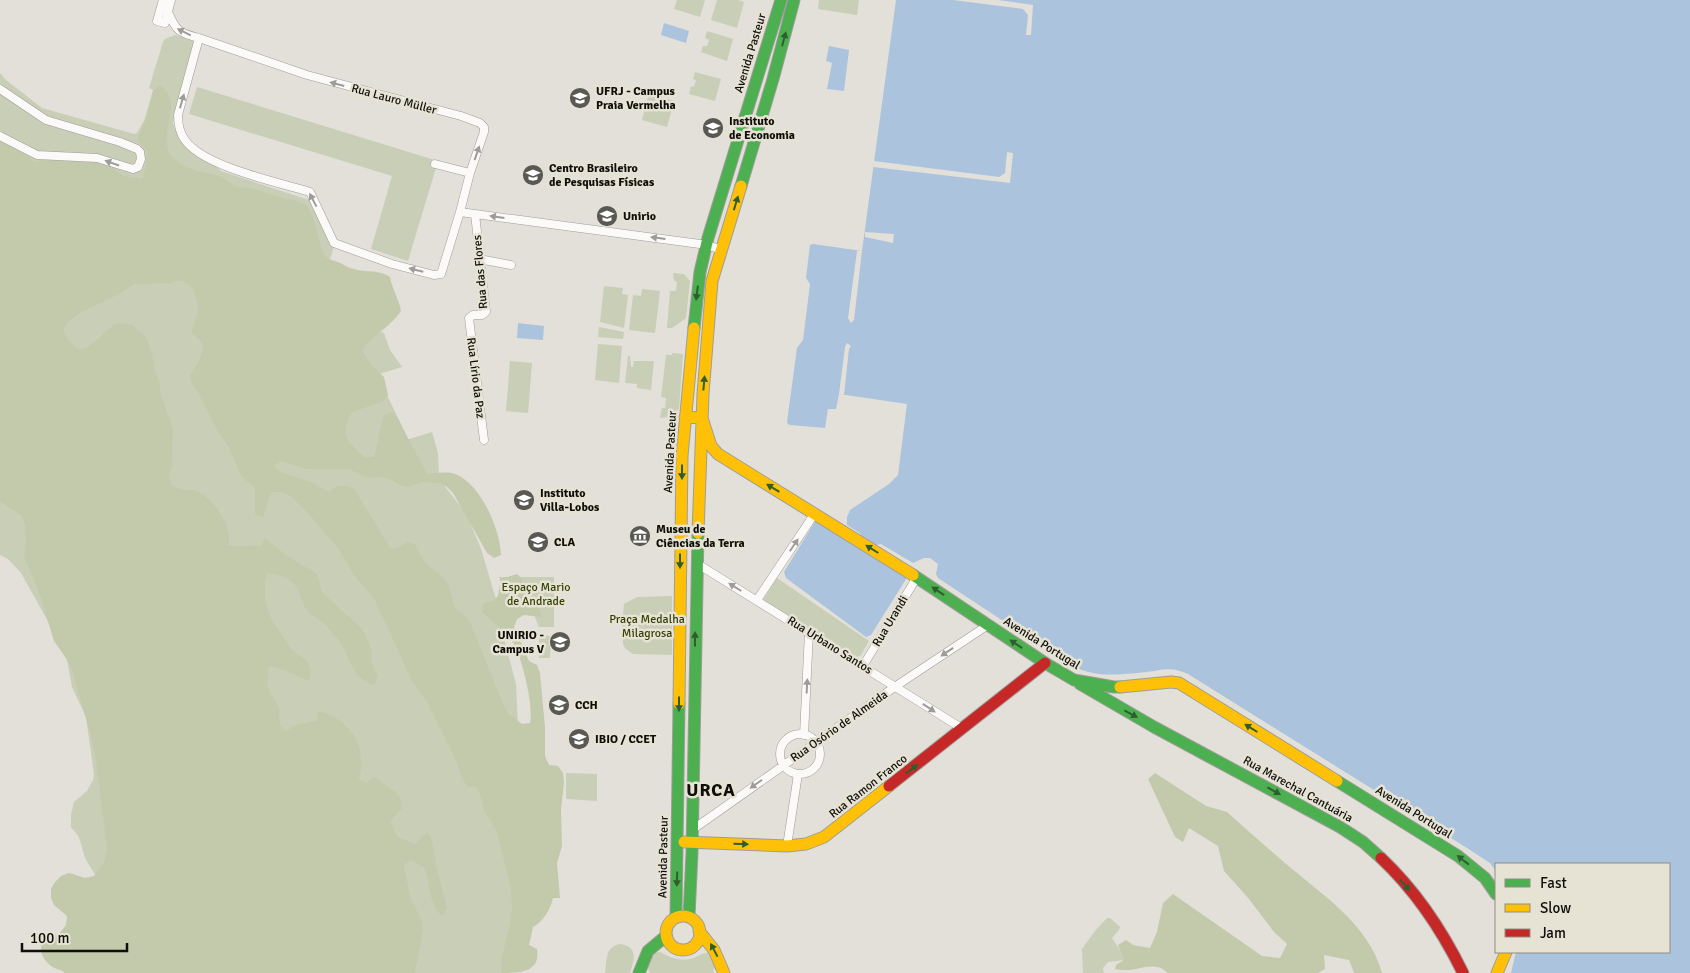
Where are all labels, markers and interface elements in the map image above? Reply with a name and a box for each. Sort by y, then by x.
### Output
street label: Avenida Pasteur [731,11,770,95]
one-way arrow [176,28,191,37]
one-way arrow [780,32,788,47]
one-way arrow [330,79,345,87]
street label: Rua Lauro Müller [350,81,439,118]
place label: UFRJ - Campus Praia Vermelha [596,84,676,113]
school or university icon: UFRJ - Campus Praia Vermelha [568,86,592,110]
one-way arrow [178,94,186,109]
place label: Instituto de Economia [729,114,795,143]
school or university icon: Instituto de Economia [701,116,725,140]
one-way arrow [474,145,481,160]
one-way arrow [104,158,119,166]
place label: Centro Brasileiro de Pesquisas Físicas [549,161,655,190]
school or university icon: Centro Brasileiro de Pesquisas Físicas [521,163,545,187]
one-way arrow [309,192,317,207]
one-way arrow [732,195,740,210]
school or university icon: Unirio [595,204,619,228]
place label: Unirio [623,209,656,224]
one-way arrow [488,213,504,221]
street label: Rua das Flores [470,234,491,309]
one-way arrow [650,234,666,242]
one-way arrow [409,266,424,274]
one-way arrow [693,285,701,301]
street label: Rua Lírio da Paz [463,337,488,419]
one-way arrow [700,374,708,390]
street label: Avenida Pasteur [661,410,680,494]
one-way arrow [678,464,686,480]
one-way arrow [767,483,780,492]
place label: Instituto Villa-Lobos [540,486,600,515]
school or university icon: Instituto Villa-Lobos [512,488,536,512]
place label: Museu de Ciências da Terra [656,522,745,551]
museum icon: Museu de Ciências da Terra [628,524,652,548]
school or university icon: CLA [526,530,550,554]
place label: CLA [554,535,576,550]
one-way arrow [789,538,798,552]
one-way arrow [865,544,879,554]
one-way arrow [676,554,684,570]
park label: Espaço Mario de Andrade [502,580,570,609]
one-way arrow [729,582,742,592]
one-way arrow [931,586,945,596]
street label: Rua Urandi [869,593,911,649]
park label: Praça Medalha Milagrosa [609,612,685,641]
street label: Rua Urbano Santos [784,613,875,678]
street label: Avenida Portugal [1001,614,1083,673]
place label: UNIRIO - Campus V [493,628,545,657]
school or university icon: UNIRIO - Campus V [548,630,572,654]
one-way arrow [691,631,699,647]
one-way arrow [1010,639,1023,649]
one-way arrow [941,647,954,657]
one-way arrow [803,678,811,694]
street label: Rua Osório de Almeida [788,687,891,766]
school or university icon: CCH [547,693,571,717]
one-way arrow [675,696,683,712]
place label: CCH [575,698,598,713]
one-way arrow [923,703,936,712]
one-way arrow [1124,710,1139,718]
one-way arrow [1244,723,1257,732]
school or university icon: IBIO / CCET [567,727,591,751]
place label: IBIO / CCET [595,732,657,747]
street label: Rua Ramon Franco [826,751,910,822]
street label: Rua Marechal Cantuária [1240,753,1355,826]
one-way arrow [906,763,919,774]
district label: URCA [686,779,736,801]
one-way arrow [750,779,763,789]
street label: Avenida Portugal [1373,783,1455,842]
one-way arrow [1267,787,1282,795]
street label: Avenida Pasteur [655,815,672,898]
one-way arrow [733,840,749,848]
one-way arrow [1457,854,1470,865]
legend [1495,863,1670,953]
one-way arrow [672,872,680,888]
text: Fast [1540,874,1567,892]
one-way arrow [1400,878,1411,891]
text: Slow [1540,899,1571,917]
scale bar [22,920,128,952]
text: Jam [1540,924,1566,942]
text: 100 m [30,929,70,947]
one-way arrow [710,943,718,958]

